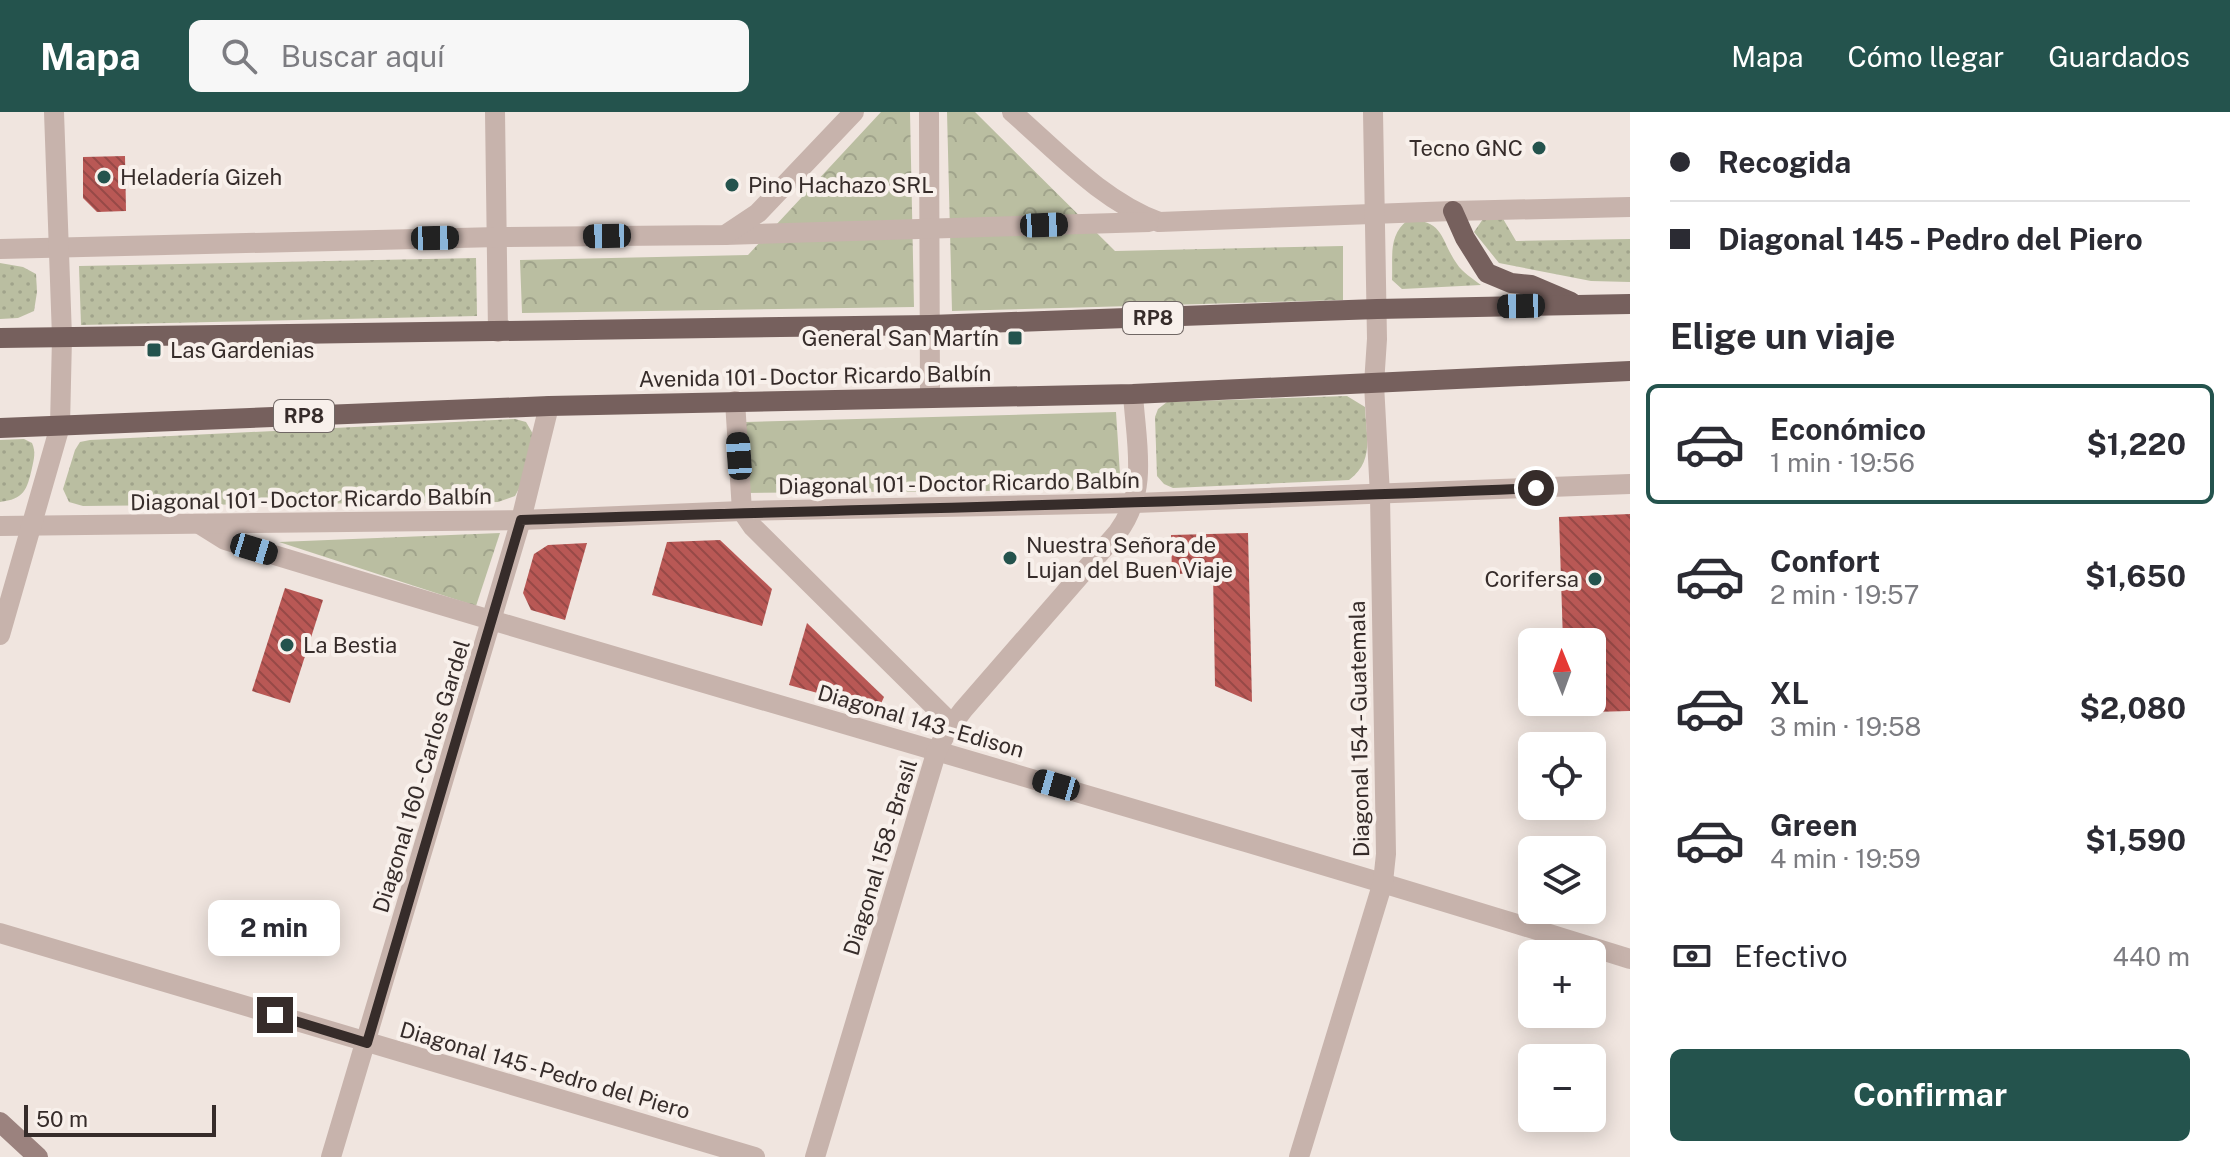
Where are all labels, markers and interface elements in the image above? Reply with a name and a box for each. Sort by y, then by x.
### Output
search box [189,20,749,92]
text: Mapa [40,34,141,79]
icon: search [217,34,261,78]
text: Buscar aquí [281,38,445,74]
text: Mapa [1731,40,1803,73]
text: Cómo llegar [1847,40,2004,73]
text: Guardados [2048,40,2190,73]
place label: Tecno GNC [1409,135,1523,161]
marker: Tecno GNC [1530,139,1548,157]
text: Recogida [1718,144,1851,180]
place label: Heladería Gizeh [120,164,282,190]
marker: Heladería Gizeh [95,168,113,186]
place label: Pino Hachazo SRL [748,172,934,198]
marker: Pino Hachazo SRL [723,176,741,194]
car [1020,212,1068,238]
text: Diagonal 145 - Pedro del Piero [1718,221,2143,257]
car [583,224,631,248]
car [411,226,459,250]
car [1497,294,1545,318]
road number: RP8 [1123,302,1183,334]
text: Elige un viaje [1670,315,1895,357]
place label: General San Martín [801,325,999,351]
marker: General San Martín [1006,329,1024,347]
place label: Las Gardenias [170,337,314,363]
marker: Las Gardenias [145,341,163,359]
street label: Avenida 101 - Doctor Ricardo Balbín [638,360,992,392]
road number: RP8 [274,400,334,432]
icon: car [1674,408,1746,480]
text: Económico [1770,411,1926,447]
text: $1,220 [2086,426,2186,462]
car [725,431,753,481]
text: 1 min · 19:56 [1770,447,1915,478]
street label: Diagonal 101 - Doctor Ricardo Balbín [778,467,1140,499]
route start [1518,470,1554,506]
street label: Diagonal 101 - Doctor Ricardo Balbín [130,483,492,515]
car [228,531,280,567]
place label: Nuestra Señora de Lujan del Buen Viaje [1026,532,1233,583]
icon: car [1674,540,1746,612]
text: Confort [1770,543,1880,579]
marker: Nuestra Señora de Lujan del Buen Viaje [1001,549,1019,567]
text: $1,650 [2085,558,2186,594]
place label: Corifersa [1485,566,1579,592]
marker: Corifersa [1586,570,1604,588]
text: 2 min · 19:57 [1770,579,1919,610]
street label: Diagonal 154 - Guatemala [1344,601,1374,857]
north arrow [1518,628,1606,716]
map controls [1518,628,1606,1132]
place label: La Bestia [303,632,397,658]
marker: La Bestia [278,636,296,654]
street label: Diagonal 160 - Carlos Gardel [367,636,475,916]
icon: car [1674,672,1746,744]
text: XL [1770,675,1809,711]
street label: Diagonal 143 - Edison [815,679,1027,763]
text: $2,080 [2080,690,2186,726]
text: 3 min · 19:58 [1770,711,1921,742]
button: locate [1518,732,1606,820]
street label: Diagonal 158 - Brasil [838,756,922,958]
car [1030,767,1082,803]
icon: car [1674,804,1746,876]
text: Green [1770,807,1857,843]
text: $1,590 [2085,822,2186,858]
button: layers [1518,836,1606,924]
text: 4 min · 19:59 [1770,843,1921,874]
callout: 2 min [209,899,341,955]
text: 2 min [240,912,308,943]
icon: cash [1670,934,1714,978]
text: Efectivo [1734,938,1848,974]
button: + [1518,940,1606,1028]
text: 440 m [2113,941,2190,972]
route end [257,997,293,1033]
street label: Diagonal 145 - Pedro del Piero [397,1016,693,1124]
button: − [1518,1044,1606,1132]
button: Confirmar [1670,1049,2190,1141]
scale bar [24,1101,216,1137]
text: 50 m [36,1106,88,1132]

